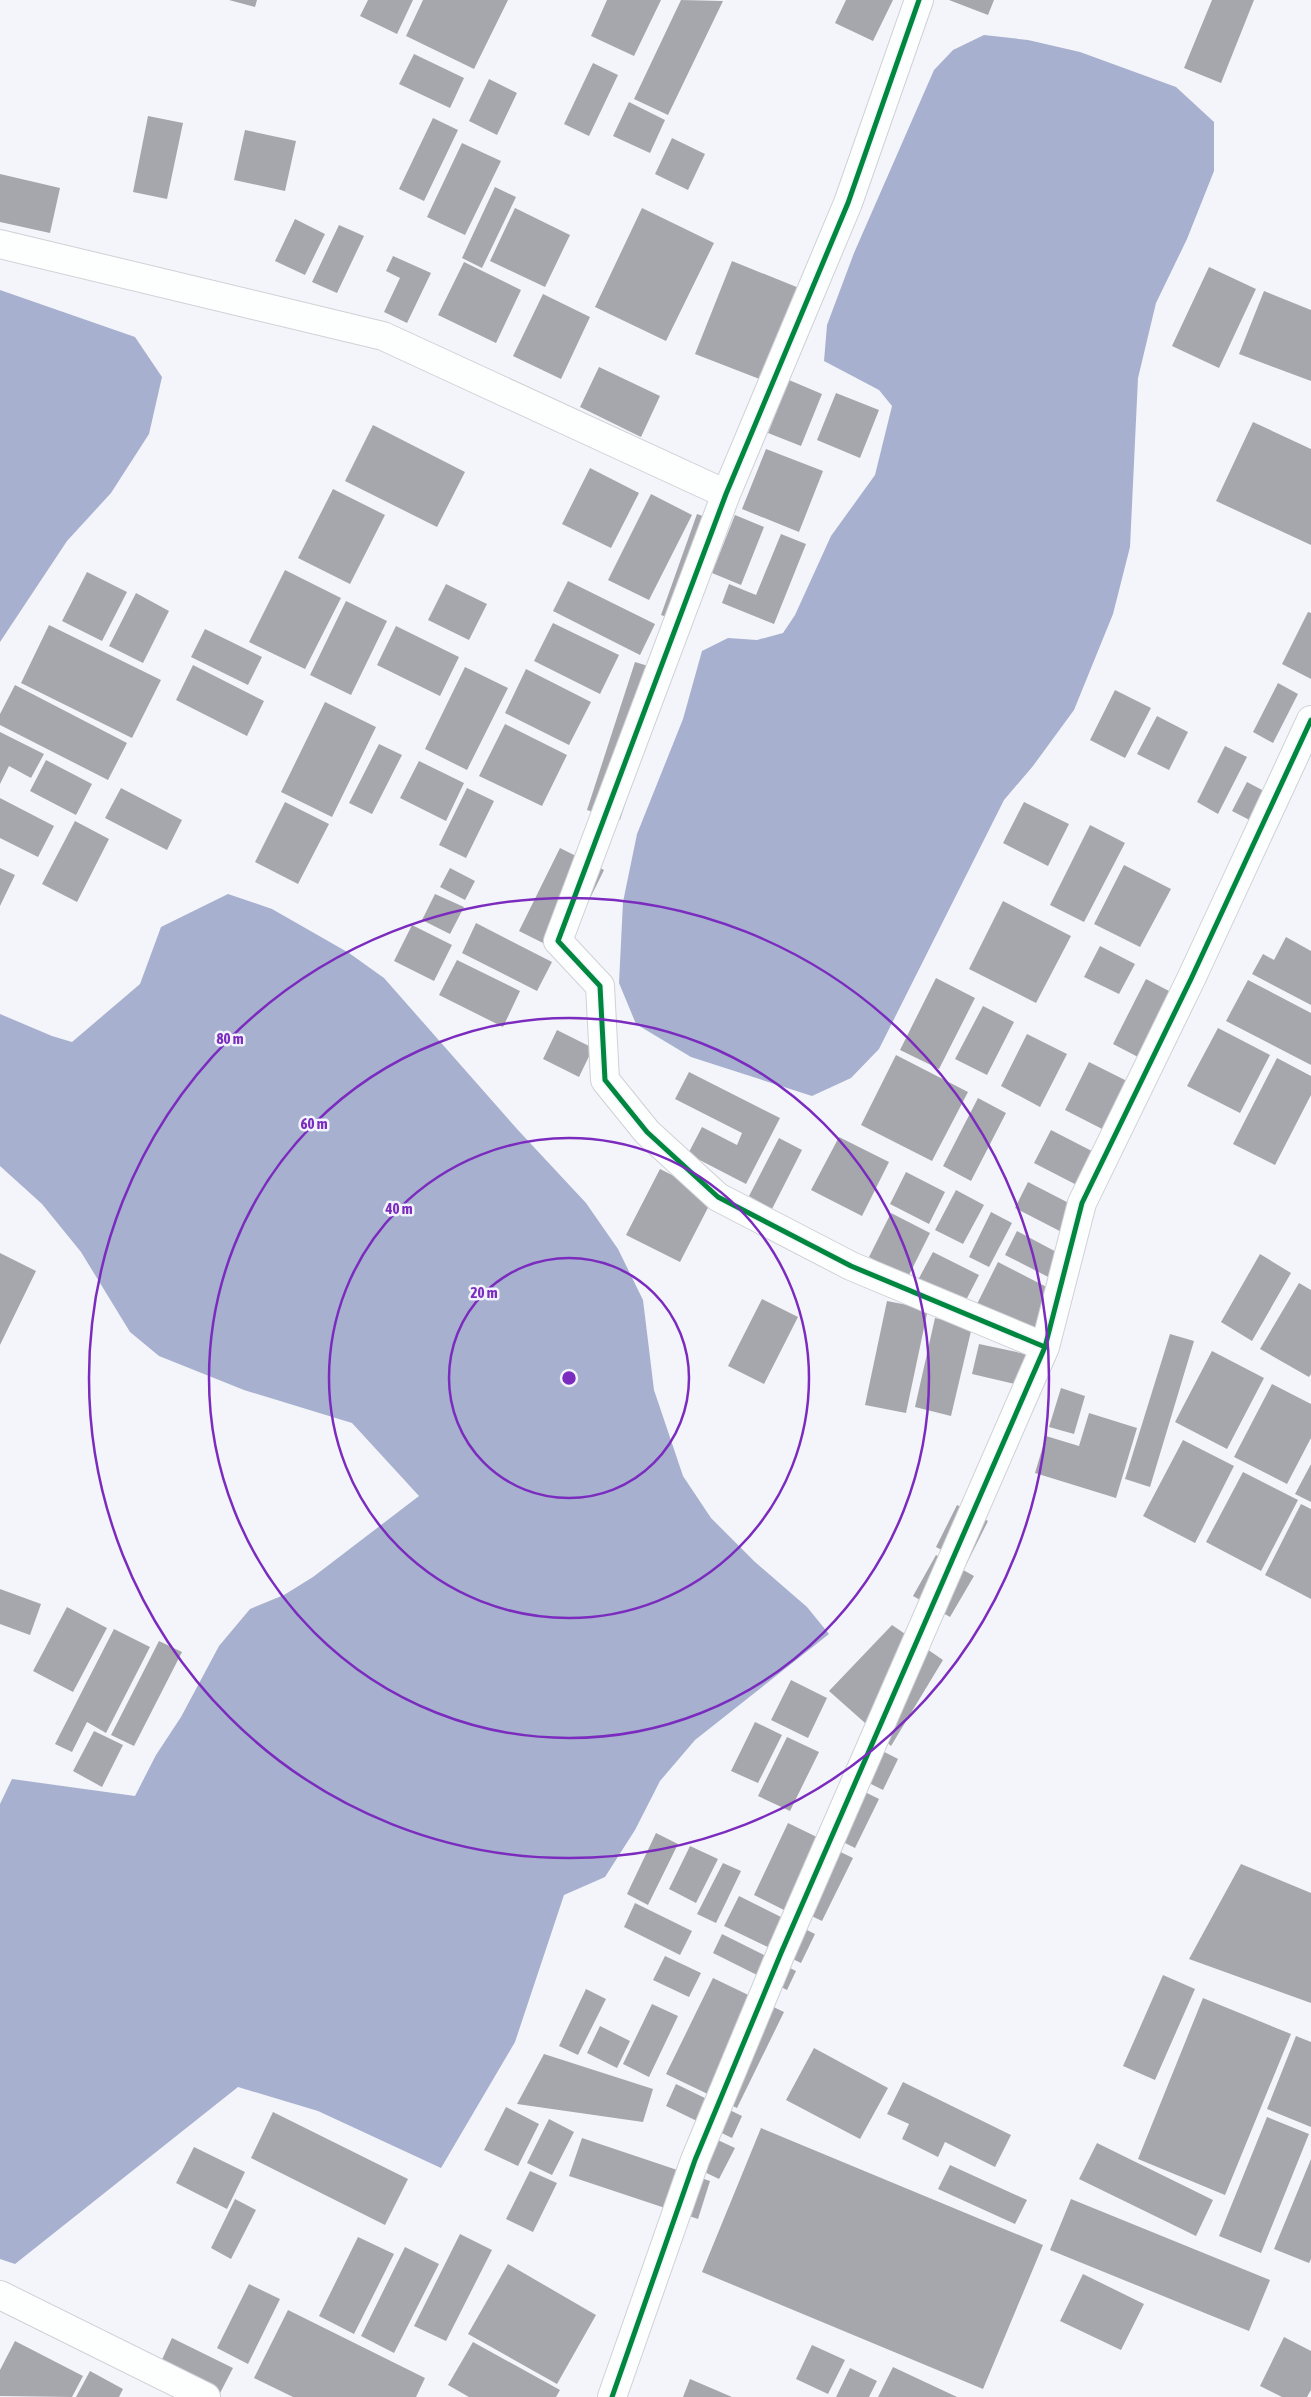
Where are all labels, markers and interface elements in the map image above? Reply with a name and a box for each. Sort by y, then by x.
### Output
text: 80 m [217,1030,244,1047]
text: 60 m [301,1115,328,1132]
text: 40 m [385,1200,413,1217]
text: 20 m [471,1284,498,1301]
centre of rings [560,1369,578,1387]

